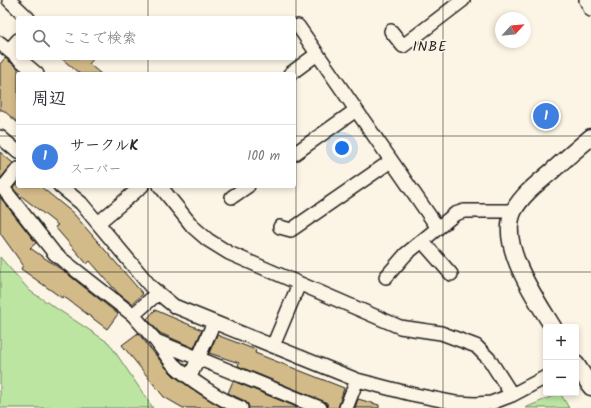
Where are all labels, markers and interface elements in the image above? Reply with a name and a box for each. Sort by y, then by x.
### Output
north arrow [495,12,531,48]
search box [16,16,296,60]
icon: search [30,27,52,49]
text: ここで検索 [62,27,137,51]
district label: INBE [413,36,447,58]
text: 周辺 [32,86,66,113]
pin: 1 [533,101,559,131]
text: サークルK [70,134,138,158]
your location [332,138,352,158]
text: 1 [43,146,47,167]
text: 100 m [247,146,280,167]
text: スーパー [70,159,121,180]
map controls [543,324,579,396]
button: + [543,324,579,360]
button: − [543,360,579,396]

